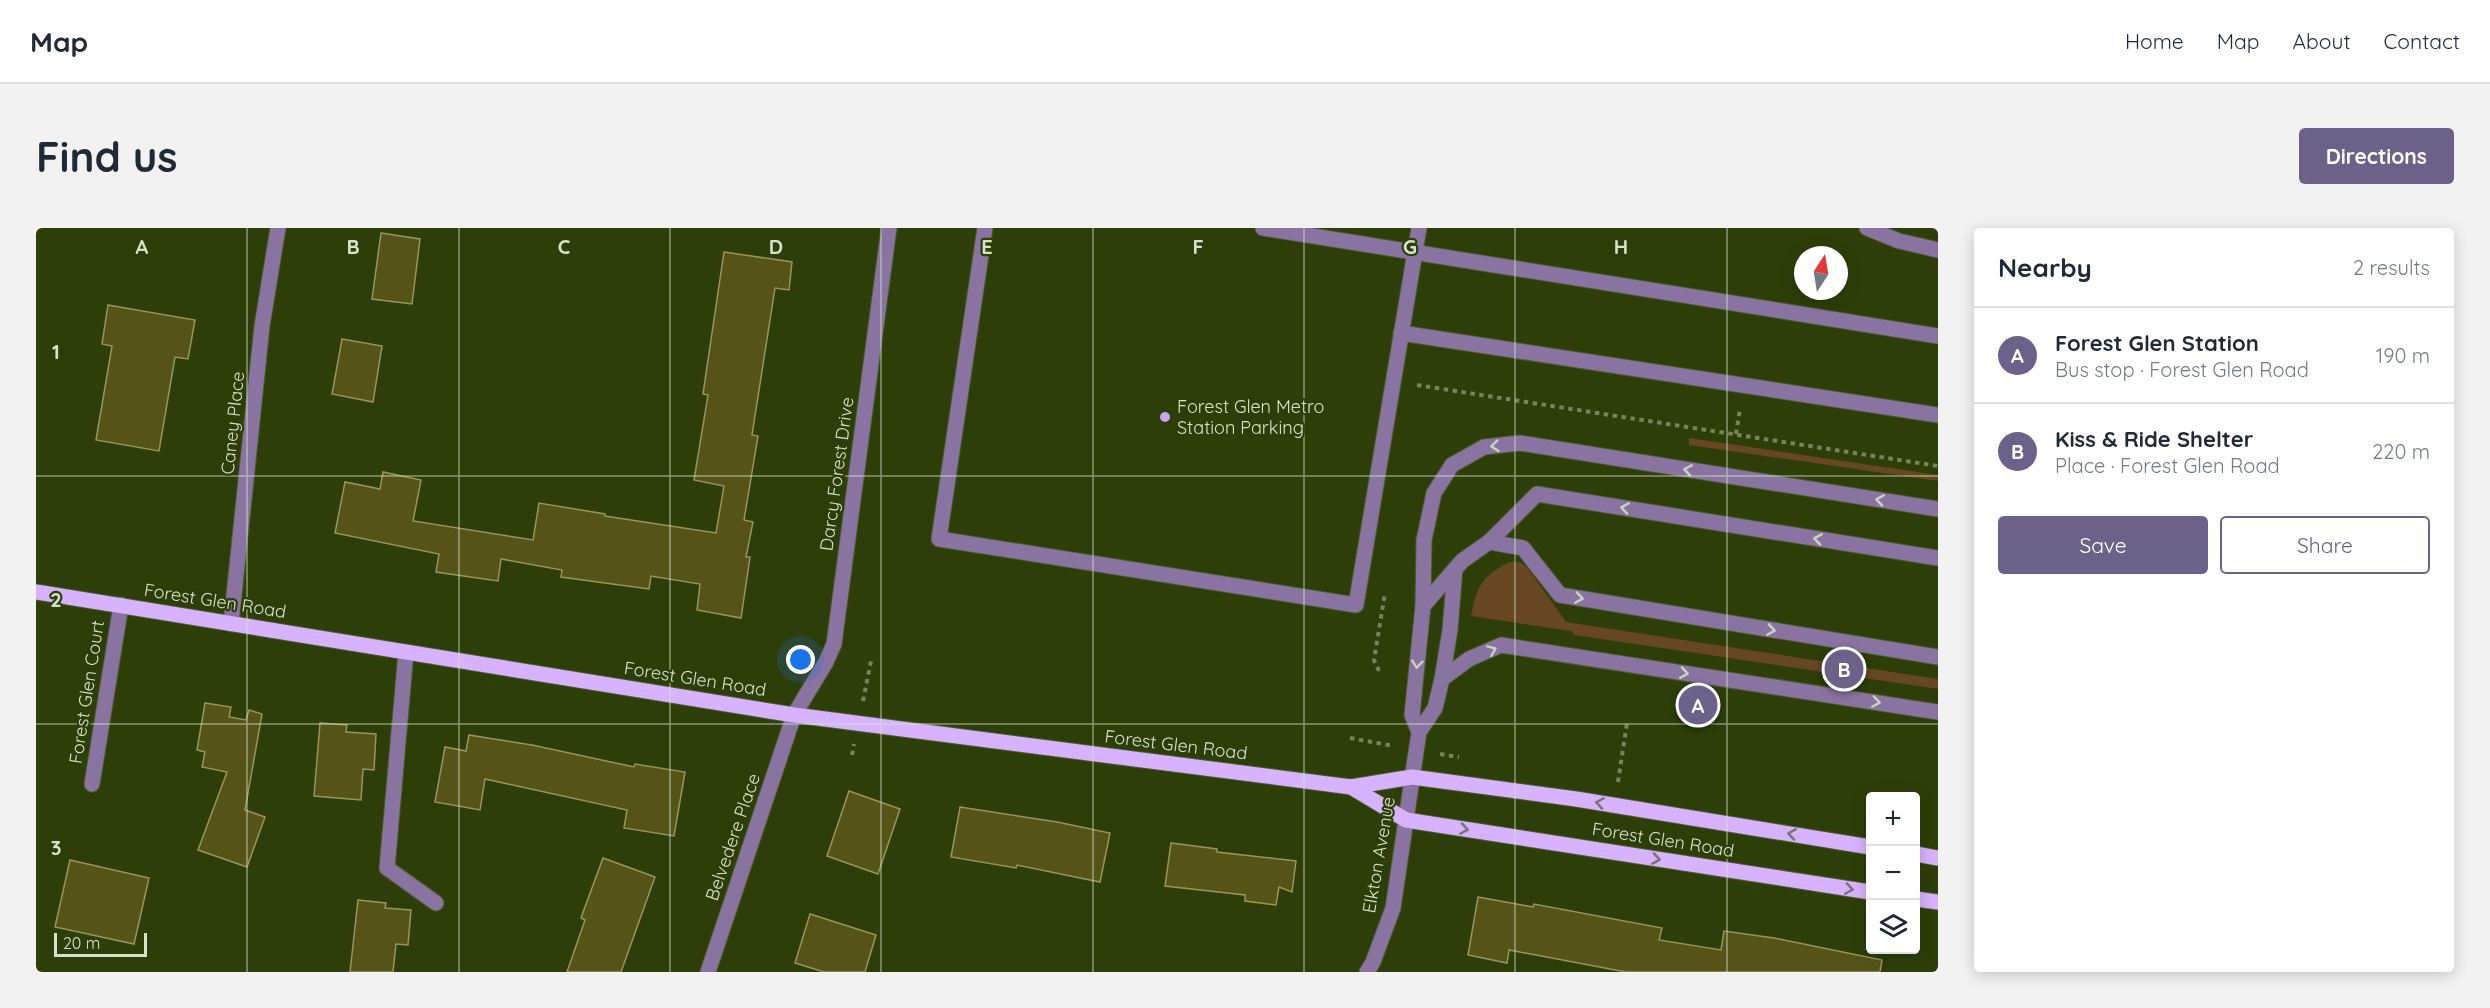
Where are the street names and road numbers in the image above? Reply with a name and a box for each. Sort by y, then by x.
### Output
street label: Caney Place [216,370,249,476]
street label: Darcy Forest Drive [814,396,859,552]
street label: Forest Glen Road [142,578,288,623]
street label: Forest Glen Court [64,619,109,765]
street label: Forest Glen Road [622,656,768,701]
street label: Forest Glen Road [1103,724,1249,765]
street label: Belvedere Place [700,770,765,904]
street label: Elkton Avenue [1357,795,1400,915]
street label: Forest Glen Road [1590,817,1736,862]

